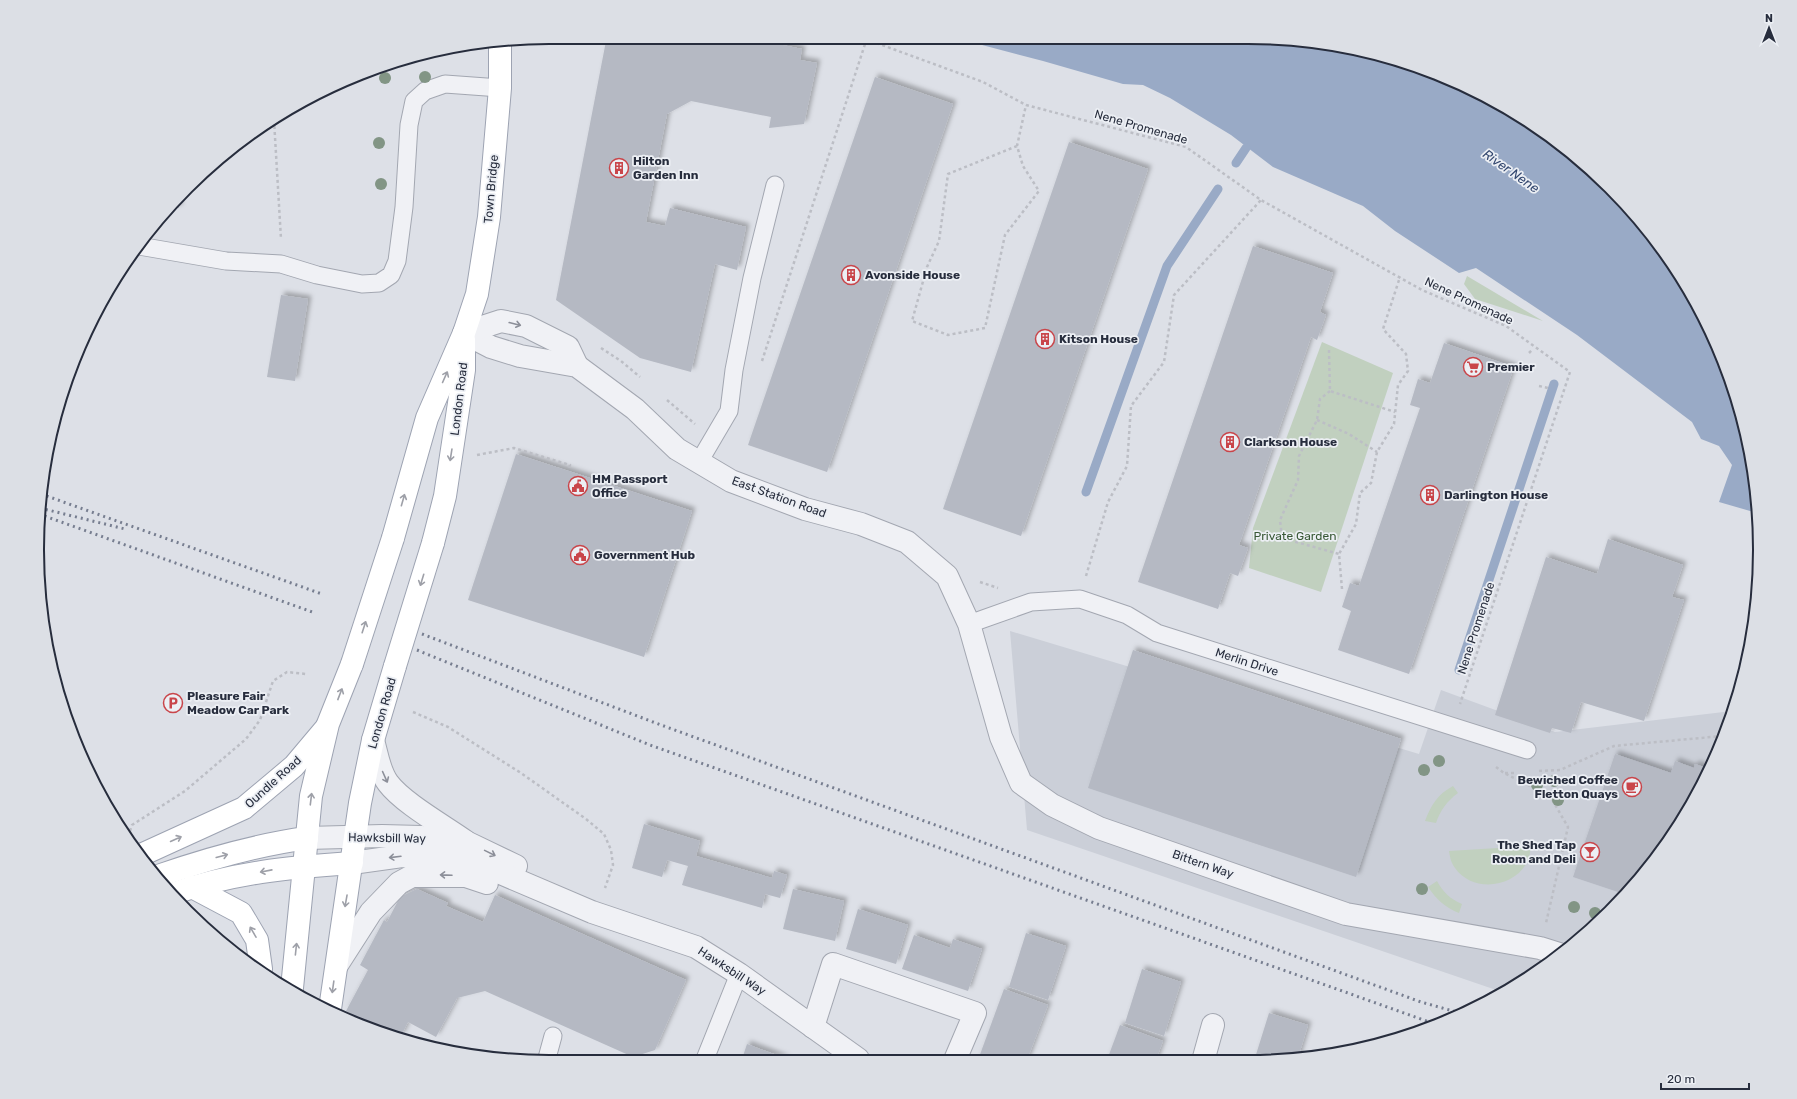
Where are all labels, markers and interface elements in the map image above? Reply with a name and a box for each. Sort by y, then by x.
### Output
north arrow [1749,8,1789,48]
text: N [1765,12,1773,25]
street label: Nene Promenade [1093,107,1189,147]
water label: River Nene [1480,146,1542,196]
street label: Town Bridge [481,154,501,224]
place label: Hilton Garden Inn [633,154,699,182]
building icon: Hilton Garden Inn [608,157,630,179]
building icon: Avonside House [840,264,862,286]
place label: Avonside House [865,268,960,282]
street label: Nene Promenade [1422,274,1516,328]
one-way arrow [508,320,521,328]
building icon: Kitson House [1034,328,1056,350]
place label: Kitson House [1059,332,1138,346]
supermarket icon: Premier [1462,356,1484,378]
place label: Premier [1487,360,1535,374]
street label: London Road [448,362,470,436]
one-way arrow [441,372,449,384]
building icon: Clarkson House [1219,431,1241,453]
place label: Clarkson House [1244,435,1337,449]
one-way arrow [447,448,455,461]
place label: HM Passport Office [592,472,668,500]
street label: East Station Road [730,473,828,521]
public building icon: HM Passport Office [567,475,589,497]
building icon: Darlington House [1419,484,1441,506]
place label: Darlington House [1444,488,1548,502]
one-way arrow [400,494,407,507]
park label: Private Garden [1254,529,1336,543]
public building icon: Government Hub [569,544,591,566]
place label: Government Hub [594,548,695,562]
one-way arrow [417,574,425,586]
street label: Nene Promenade [1454,580,1498,676]
one-way arrow [361,621,368,634]
street label: Merlin Drive [1214,645,1281,679]
street label: London Road [365,676,399,750]
place label: Pleasure Fair Meadow Car Park [187,689,289,717]
one-way arrow [337,689,345,701]
parking icon: Pleasure Fair Meadow Car Park [162,692,184,714]
street label: Oundle Road [242,753,304,811]
one-way arrow [382,770,389,782]
place label: Bewiched Coffee Fletton Quays [1517,773,1618,801]
cafe icon: Bewiched Coffee Fletton Quays [1621,776,1643,798]
one-way arrow [307,793,315,806]
street label: Hawksbill Way [348,830,427,846]
one-way arrow [170,835,182,842]
place label: The Shed Tap Room and Deli [1492,838,1576,866]
bar icon: The Shed Tap Room and Deli [1579,841,1601,863]
street label: Bittern Way [1170,847,1236,881]
one-way arrow [484,850,496,857]
one-way arrow [215,852,228,859]
one-way arrow [389,853,402,861]
one-way arrow [260,867,273,875]
one-way arrow [440,871,453,879]
one-way arrow [342,894,350,907]
one-way arrow [248,926,256,938]
one-way arrow [293,943,300,956]
street label: Hawksbill Way [695,944,769,998]
one-way arrow [329,980,337,993]
scale bar [1661,1065,1749,1091]
text: 20 m [1667,1072,1695,1086]

